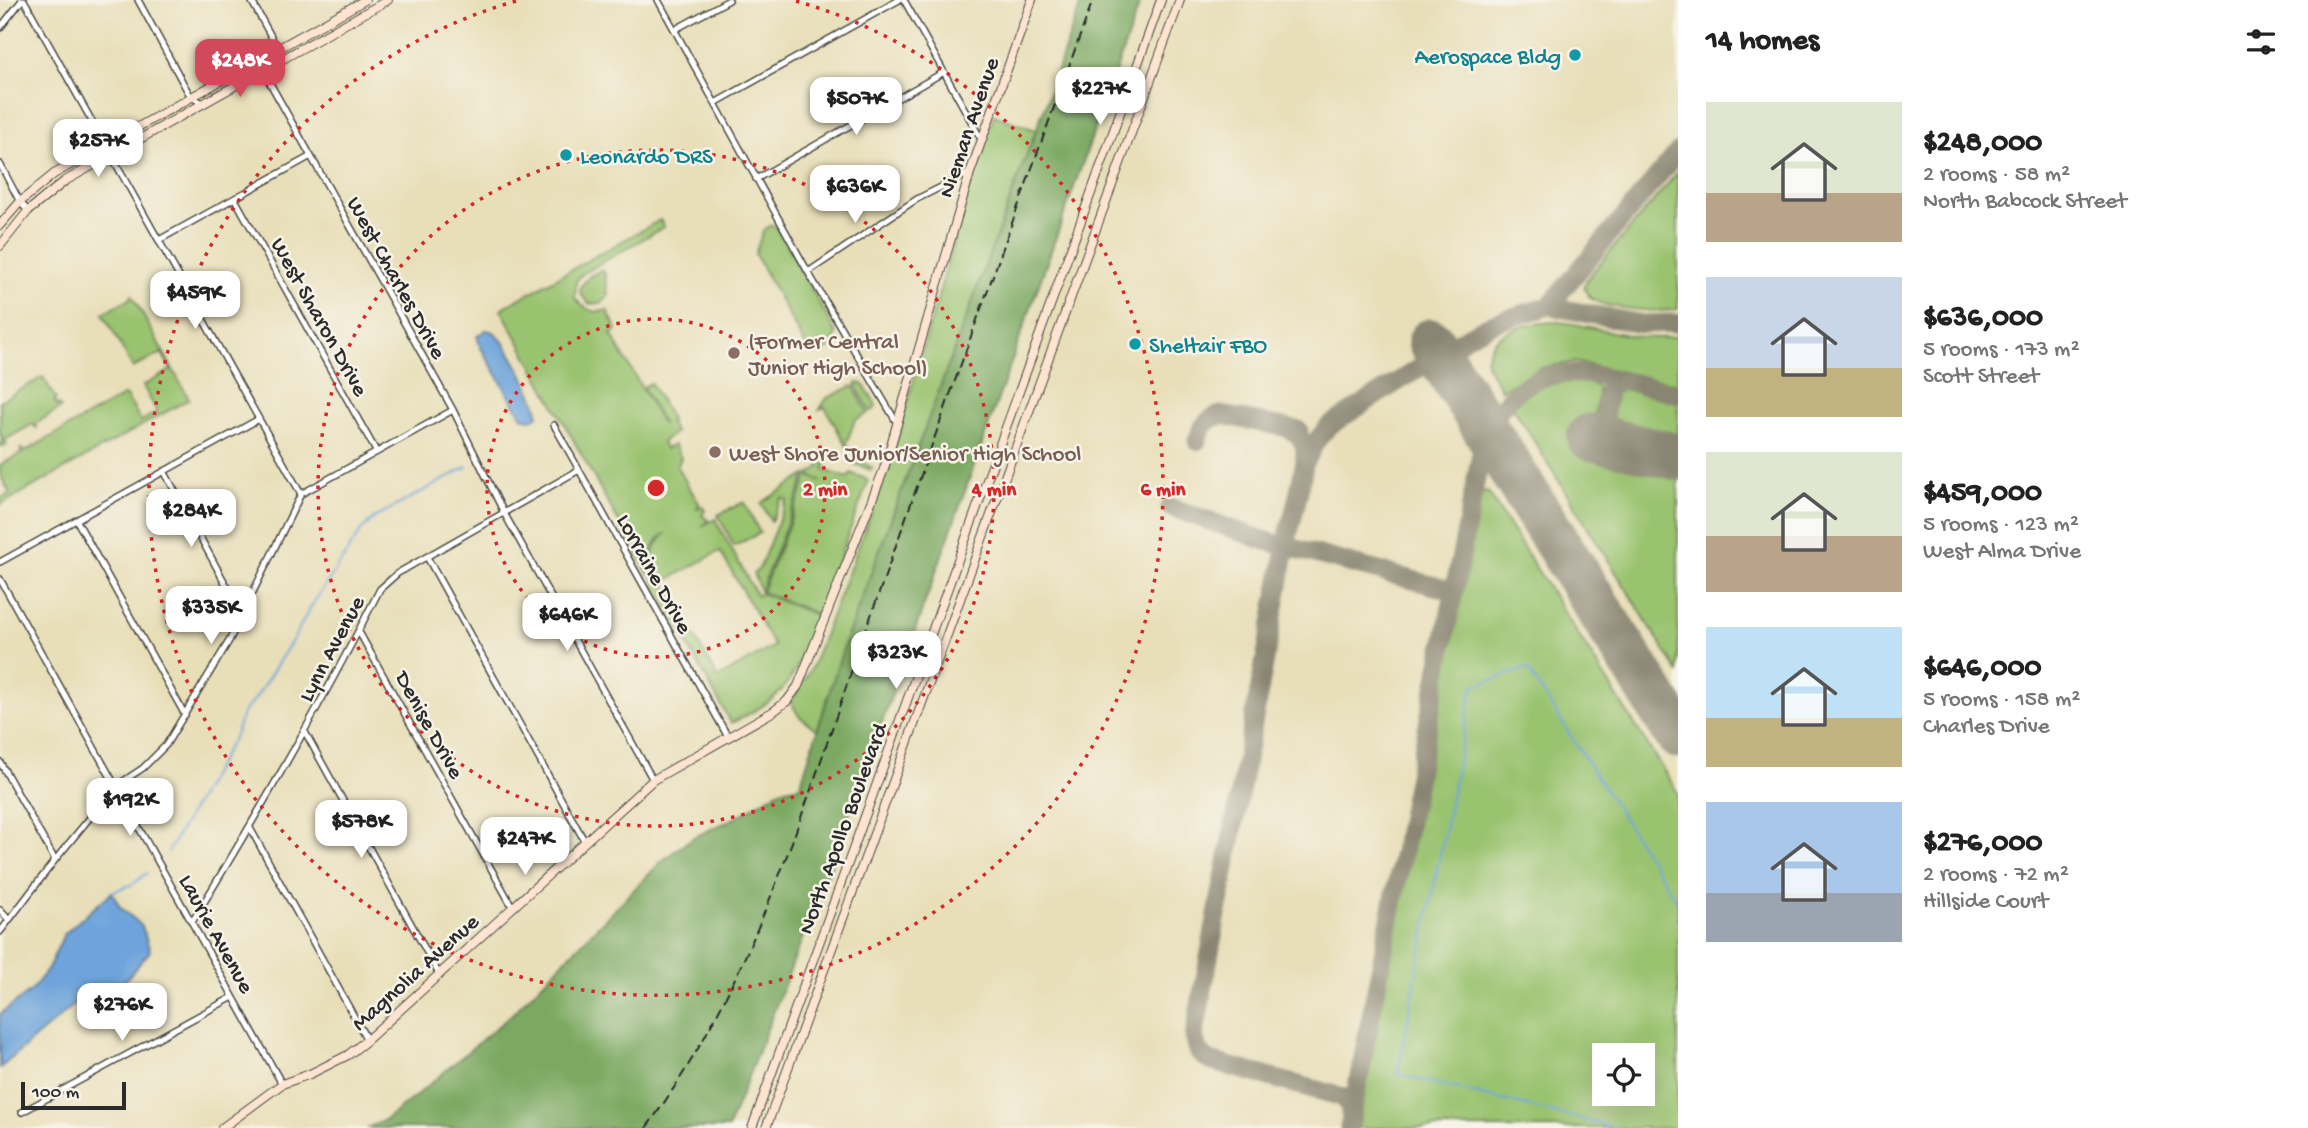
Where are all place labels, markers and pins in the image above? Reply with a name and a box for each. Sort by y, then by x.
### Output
pin: $248K [191,40,289,99]
place label: Aerospace Bldg [1414,45,1561,72]
marker: Aerospace Bldg [1567,47,1583,63]
pin: $227K [1051,68,1149,127]
pin: $507K [807,78,905,137]
pin: $257K [49,120,147,179]
place label: Leonardo DRS [580,145,713,172]
marker: Leonardo DRS [558,147,574,163]
pin: $636K [806,166,904,225]
pin: $459K [146,272,244,331]
place label: (Former Central Junior High School) [748,330,928,383]
place label: Sheltair FBO [1149,334,1267,361]
marker: Sheltair FBO [1127,336,1143,352]
marker: (Former Central Junior High School) [726,345,742,361]
place label: West Shore Junior/Senior High School [729,442,1081,469]
marker: West Shore Junior/Senior High School [707,444,723,460]
centre of rings [644,476,668,500]
pin: $284K [142,490,240,549]
pin: $335K [162,586,260,646]
pin: $646K [518,594,616,653]
pin: $323K [847,632,945,691]
pin: $192K [81,778,179,838]
pin: $578K [312,800,410,860]
pin: $247K [476,818,574,877]
pin: $276K [73,984,171,1043]

